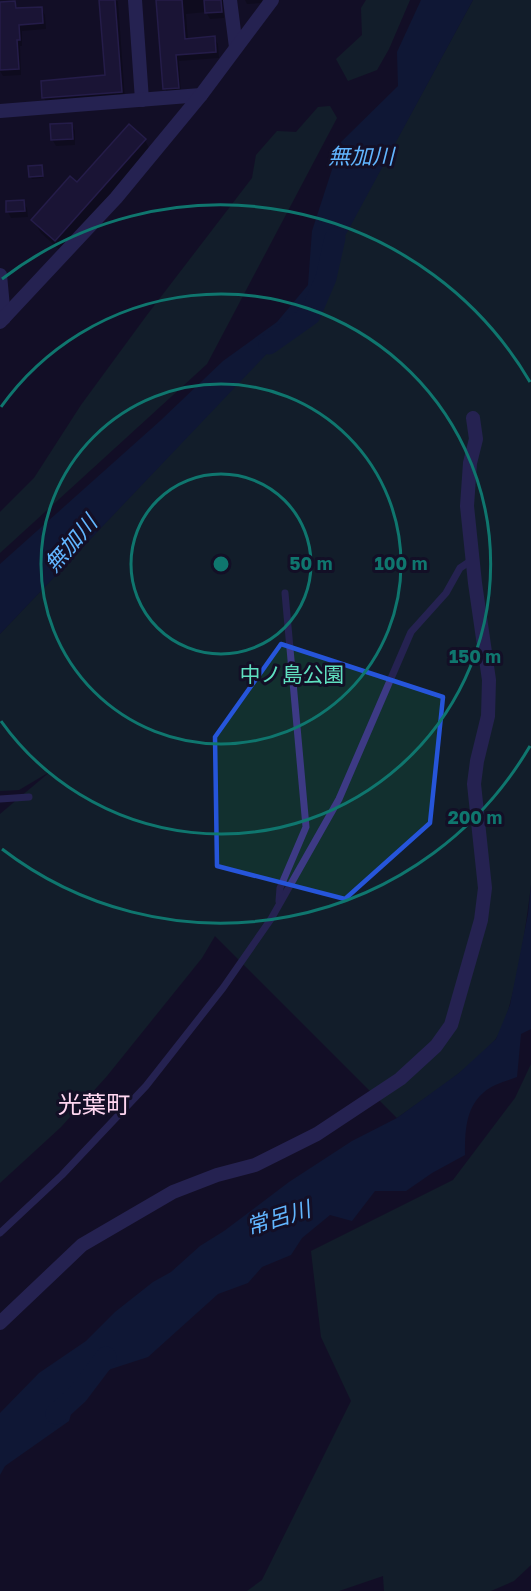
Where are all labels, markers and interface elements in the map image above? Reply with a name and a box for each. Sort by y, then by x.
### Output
water label: 無加川 [328,142,396,169]
water label: 無加川 [38,508,103,577]
text: 50 m [290,552,332,574]
text: 100 m [375,552,427,574]
centre of rings [211,554,231,574]
text: 150 m [449,645,501,667]
park label: 中ノ島公園 [240,661,345,687]
text: 200 m [448,806,502,828]
district label: 光葉町 [58,1089,130,1118]
water label: 常呂川 [242,1194,315,1240]

